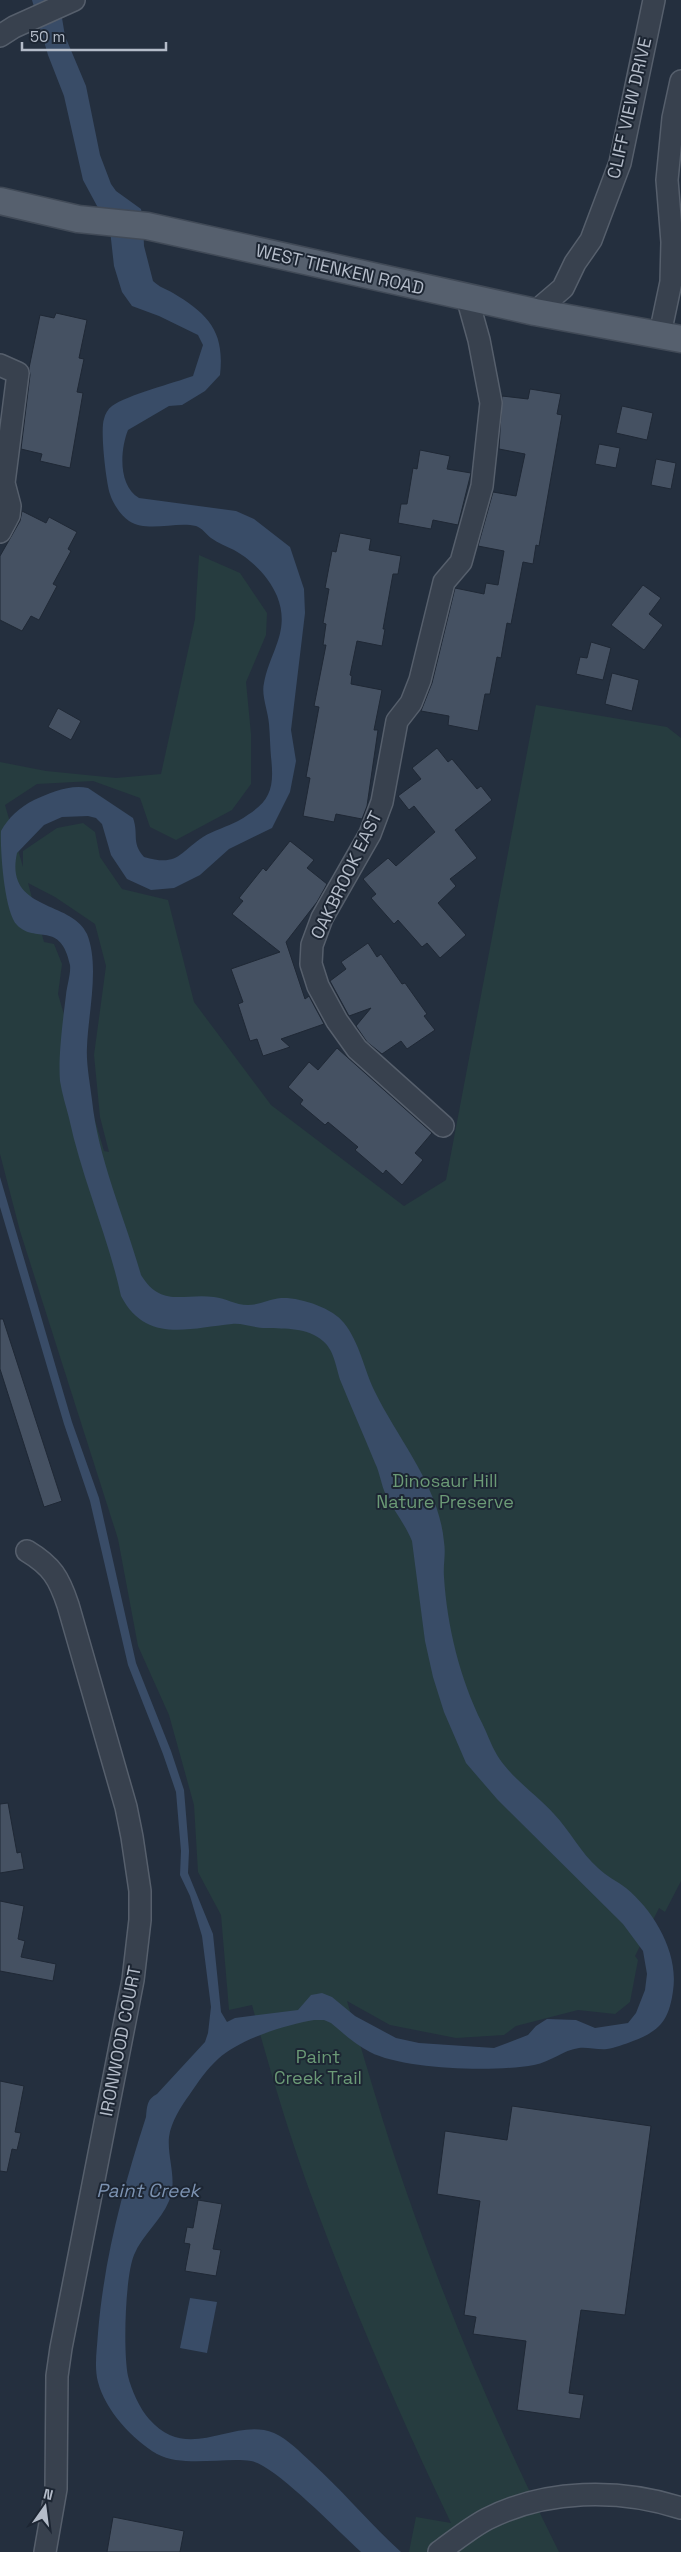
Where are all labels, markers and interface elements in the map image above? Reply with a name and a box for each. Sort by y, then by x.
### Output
scale bar [22,20,166,52]
text: 50 m [30,27,65,46]
street label: CLIFF VIEW DRIVE [602,35,656,181]
street label: WEST TIENKEN ROAD [254,238,426,300]
street label: OAKBROOK EAST [305,807,387,943]
park label: Dinosaur Hill Nature Preserve [376,1469,514,1513]
street label: IRONWOOD COURT [94,1963,146,2118]
park label: Paint Creek Trail [274,2045,362,2089]
water label: Paint Creek [96,2178,203,2203]
north arrow [20,2482,70,2532]
text: N [41,2485,55,2504]

